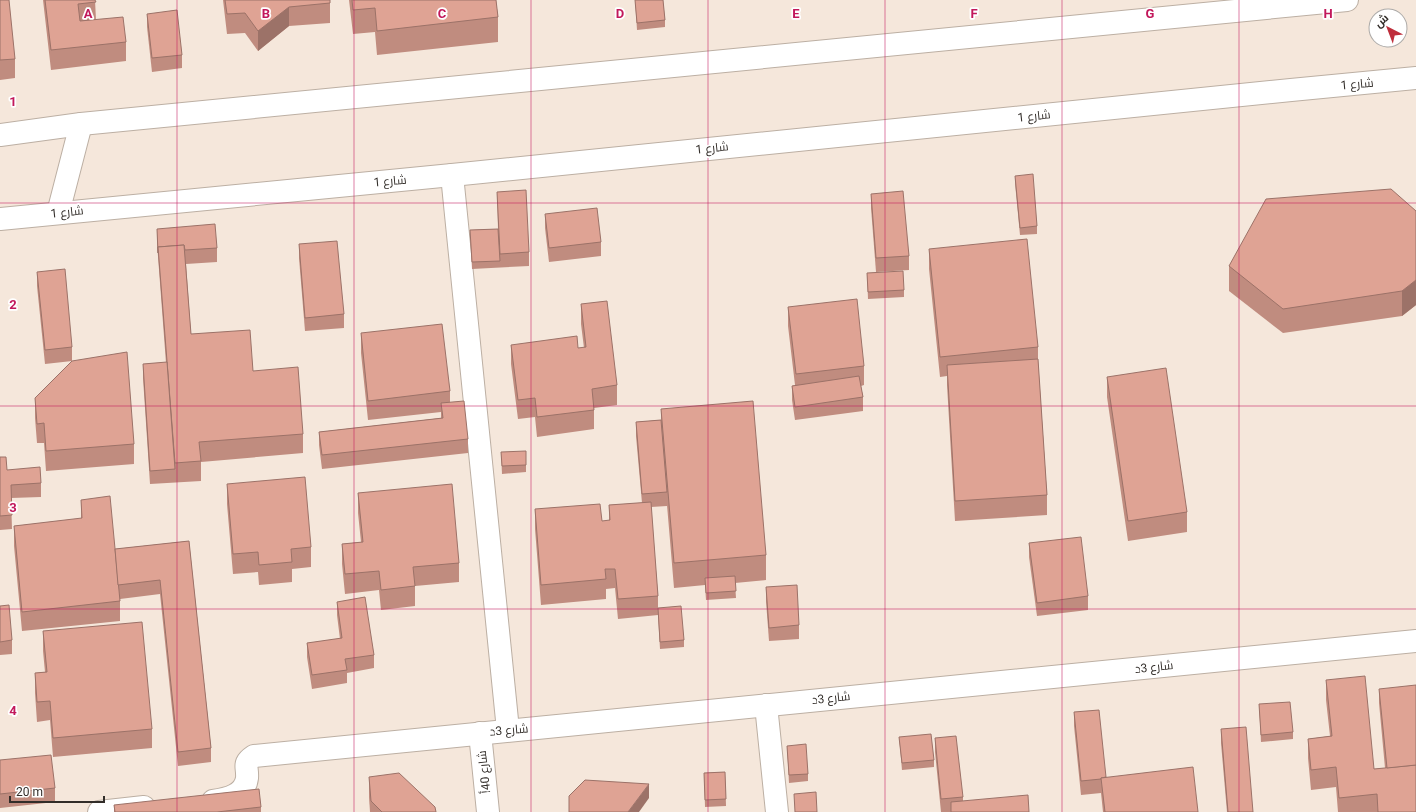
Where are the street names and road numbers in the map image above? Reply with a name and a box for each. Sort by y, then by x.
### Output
street label: شارع 1 [1340,76,1374,93]
street label: شارع 1 [1017,107,1051,126]
street label: شارع 1 [695,139,729,158]
street label: شارع 1 [373,173,407,190]
street label: شارع 1 [50,203,84,222]
street label: شارع 3د [1134,658,1174,677]
street label: شارع 3د [811,689,851,708]
street label: شارع 3د [489,721,529,740]
street label: شارع 40أ [474,750,494,794]

